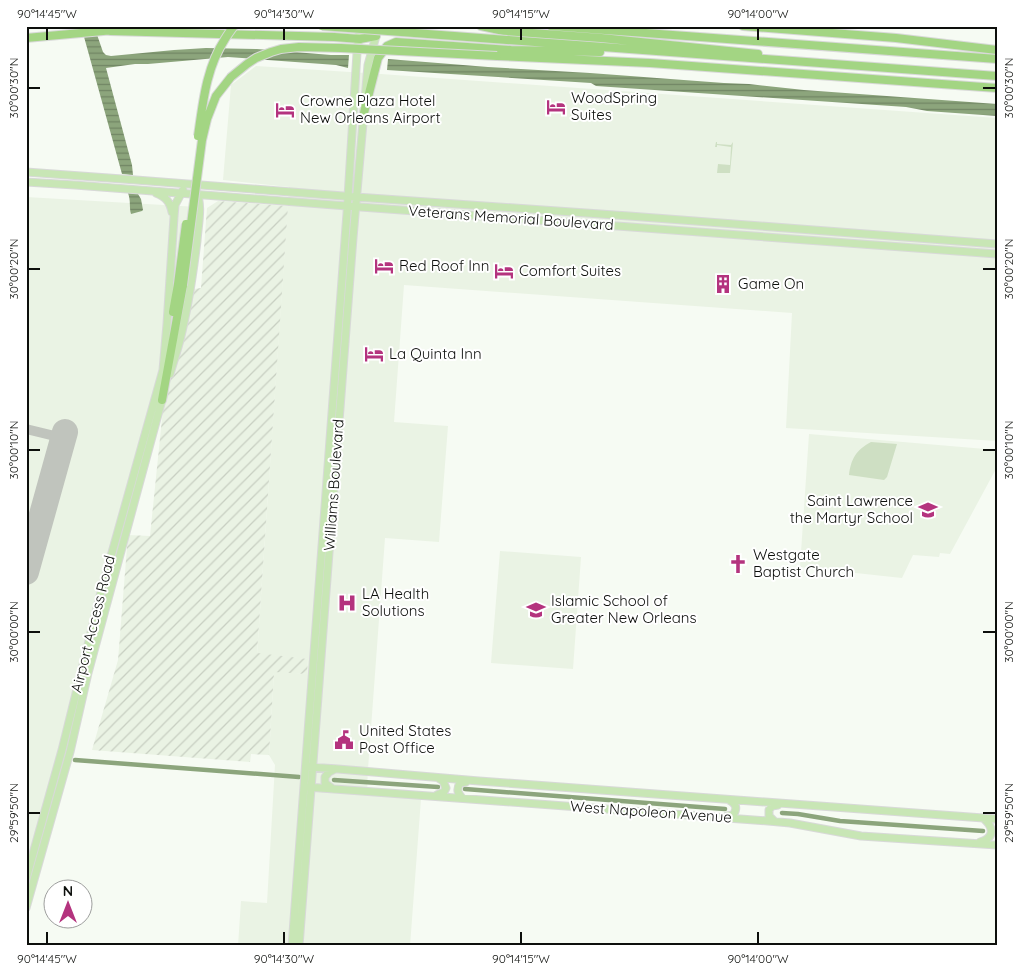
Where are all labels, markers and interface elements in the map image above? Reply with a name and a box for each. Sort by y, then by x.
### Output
text: 90°14'45"W [17,6,77,21]
text: 90°14'30"W [254,6,315,21]
text: 90°14'15"W [492,6,550,21]
text: 90°14'00"W [727,6,789,21]
text: 30°00'30"N [6,58,21,118]
text: 30°00'30"N [1001,58,1016,118]
place label: WoodSpring Suites [571,88,657,124]
place label: Crowne Plaza Hotel New Orleans Airport [300,91,440,127]
hotel icon: WoodSpring Suites [545,96,567,118]
hotel icon: Crowne Plaza Hotel New Orleans Airport [274,99,296,121]
street label: Veterans Memorial Boulevard [408,201,614,234]
text: 30°00'20"N [6,238,21,300]
text: 30°00'20"N [1001,238,1016,300]
hotel icon: Red Roof Inn [373,255,395,277]
place label: Red Roof Inn [399,256,489,275]
hotel icon: Comfort Suites [493,260,515,282]
place label: Comfort Suites [519,261,621,280]
building icon: Game On [712,273,734,295]
place label: Game On [738,274,804,293]
hotel icon: La Quinta Inn [363,343,385,365]
place label: La Quinta Inn [389,344,482,363]
street label: Williams Boulevard [319,418,348,552]
text: 30°00'10"N [6,421,21,479]
text: 30°00'10"N [1001,421,1016,479]
place label: Saint Lawrence the Martyr School [790,491,913,527]
school or university icon: Saint Lawrence the Martyr School [917,499,939,521]
place label: Westgate Baptist Church [753,545,854,581]
street label: Airport Access Road [66,553,119,695]
church icon: Westgate Baptist Church [727,553,749,575]
place label: LA Health Solutions [362,584,429,620]
place label: Islamic School of Greater New Orleans [551,591,697,627]
hospital icon: LA Health Solutions [336,592,358,614]
school or university icon: Islamic School of Greater New Orleans [525,599,547,621]
text: 30°00'00"N [6,601,21,663]
text: 30°00'00"N [1001,601,1016,663]
place label: United States Post Office [359,721,451,757]
public building icon: United States Post Office [333,729,355,751]
text: 29°59'50"N [6,783,21,843]
text: 29°59'50"N [1001,783,1016,843]
street label: West Napoleon Avenue [570,796,733,827]
north arrow [42,880,92,930]
text: N [63,882,73,900]
text: 90°14'45"W [17,951,77,966]
text: 90°14'30"W [254,951,315,966]
text: 90°14'15"W [492,951,550,966]
text: 90°14'00"W [727,951,789,966]

